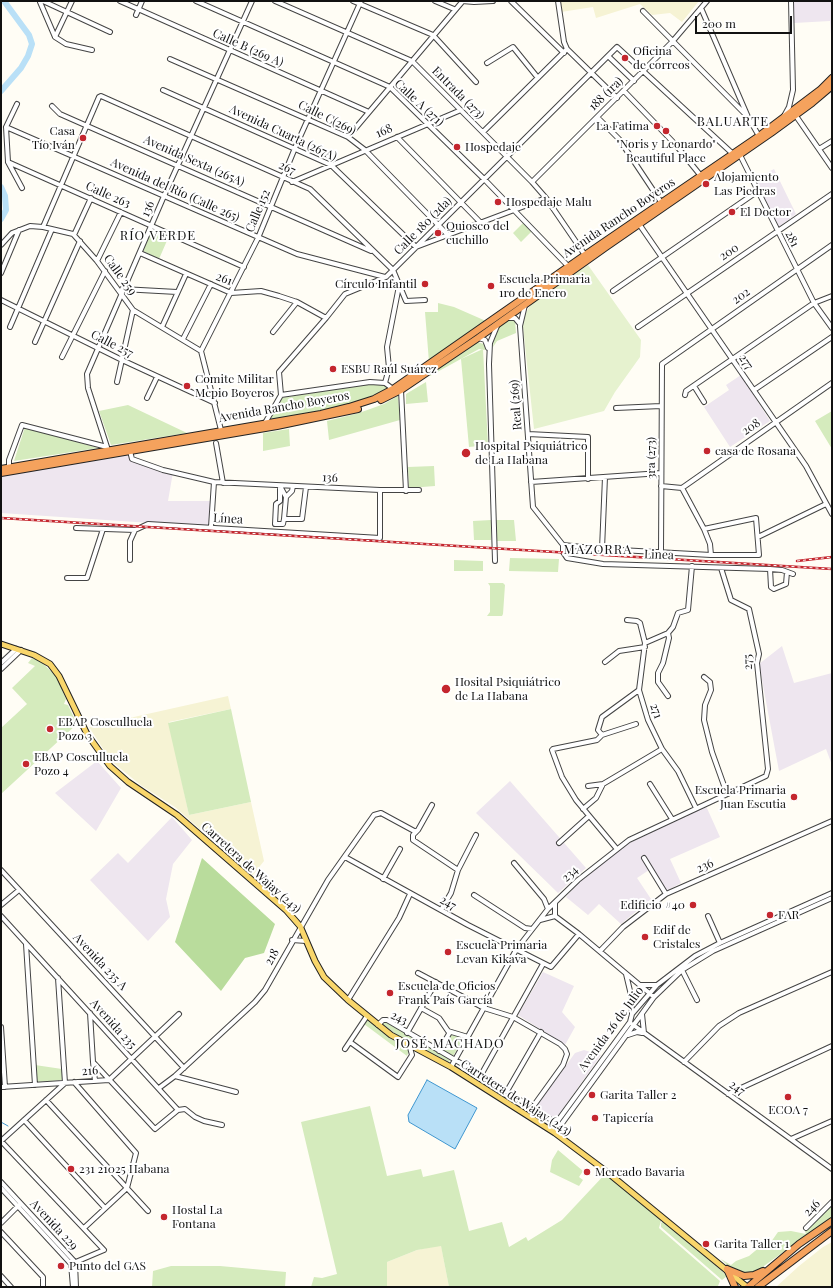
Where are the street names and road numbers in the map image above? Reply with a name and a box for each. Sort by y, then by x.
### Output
street label: Calle B (269 A) [210,26,286,70]
street label: Entrada (273) [429,64,487,122]
street label: 188 (1ra) [586,74,626,114]
street label: Calle A (271) [391,77,447,129]
street label: Calle C(269) [296,98,358,138]
street label: Avenida Cuarta (267A) [227,102,339,164]
street label: 168 [373,121,395,141]
street label: Avenida Sexta (265A) [141,132,247,190]
street label: Avenida del Río (Calle 265) [108,155,242,225]
street label: 267 [276,158,298,178]
street label: Avenida Rancho Boyeros [560,175,678,261]
street label: Calle 263 [83,179,133,211]
street label: Calle 152 [243,187,273,235]
street label: Calle 180 (2da) [391,194,455,258]
street label: 136 [138,199,158,219]
street label: 281 [782,228,802,250]
street label: 200 [717,240,741,264]
street label: Calle 259 [100,252,140,298]
street label: 261 [214,269,234,289]
street label: 202 [729,285,753,307]
street label: Calle 257 [88,327,136,361]
street label: 277 [736,352,756,372]
street label: Real (269) [507,379,525,431]
street label: Avenida Rancho Boyeros [218,388,350,426]
street label: 208 [739,416,763,438]
street label: 3ra (273) [644,437,658,479]
street label: 136 [322,470,338,486]
street label: Línea [213,511,243,527]
street label: Linea [644,547,674,563]
street label: 275 [741,654,755,670]
street label: 271 [647,701,665,721]
street label: Carretera de Wajay (243) [198,819,304,917]
street label: 236 [694,856,716,876]
street label: 234 [559,863,581,885]
street label: 247 [437,893,459,913]
street label: Avenida 235 A [70,931,130,993]
street label: 218 [262,946,282,968]
street label: Avenida 26 de Julio [575,984,647,1074]
street label: Avenida 235 [87,996,139,1052]
street label: 243 [388,1008,410,1028]
street label: Carretera de Wajay (243) [458,1057,574,1139]
street label: 216 [81,1063,99,1079]
street label: 247 [726,1077,748,1099]
street label: Avenida 229 [27,1197,81,1253]
street label: 246 [801,1197,823,1219]

